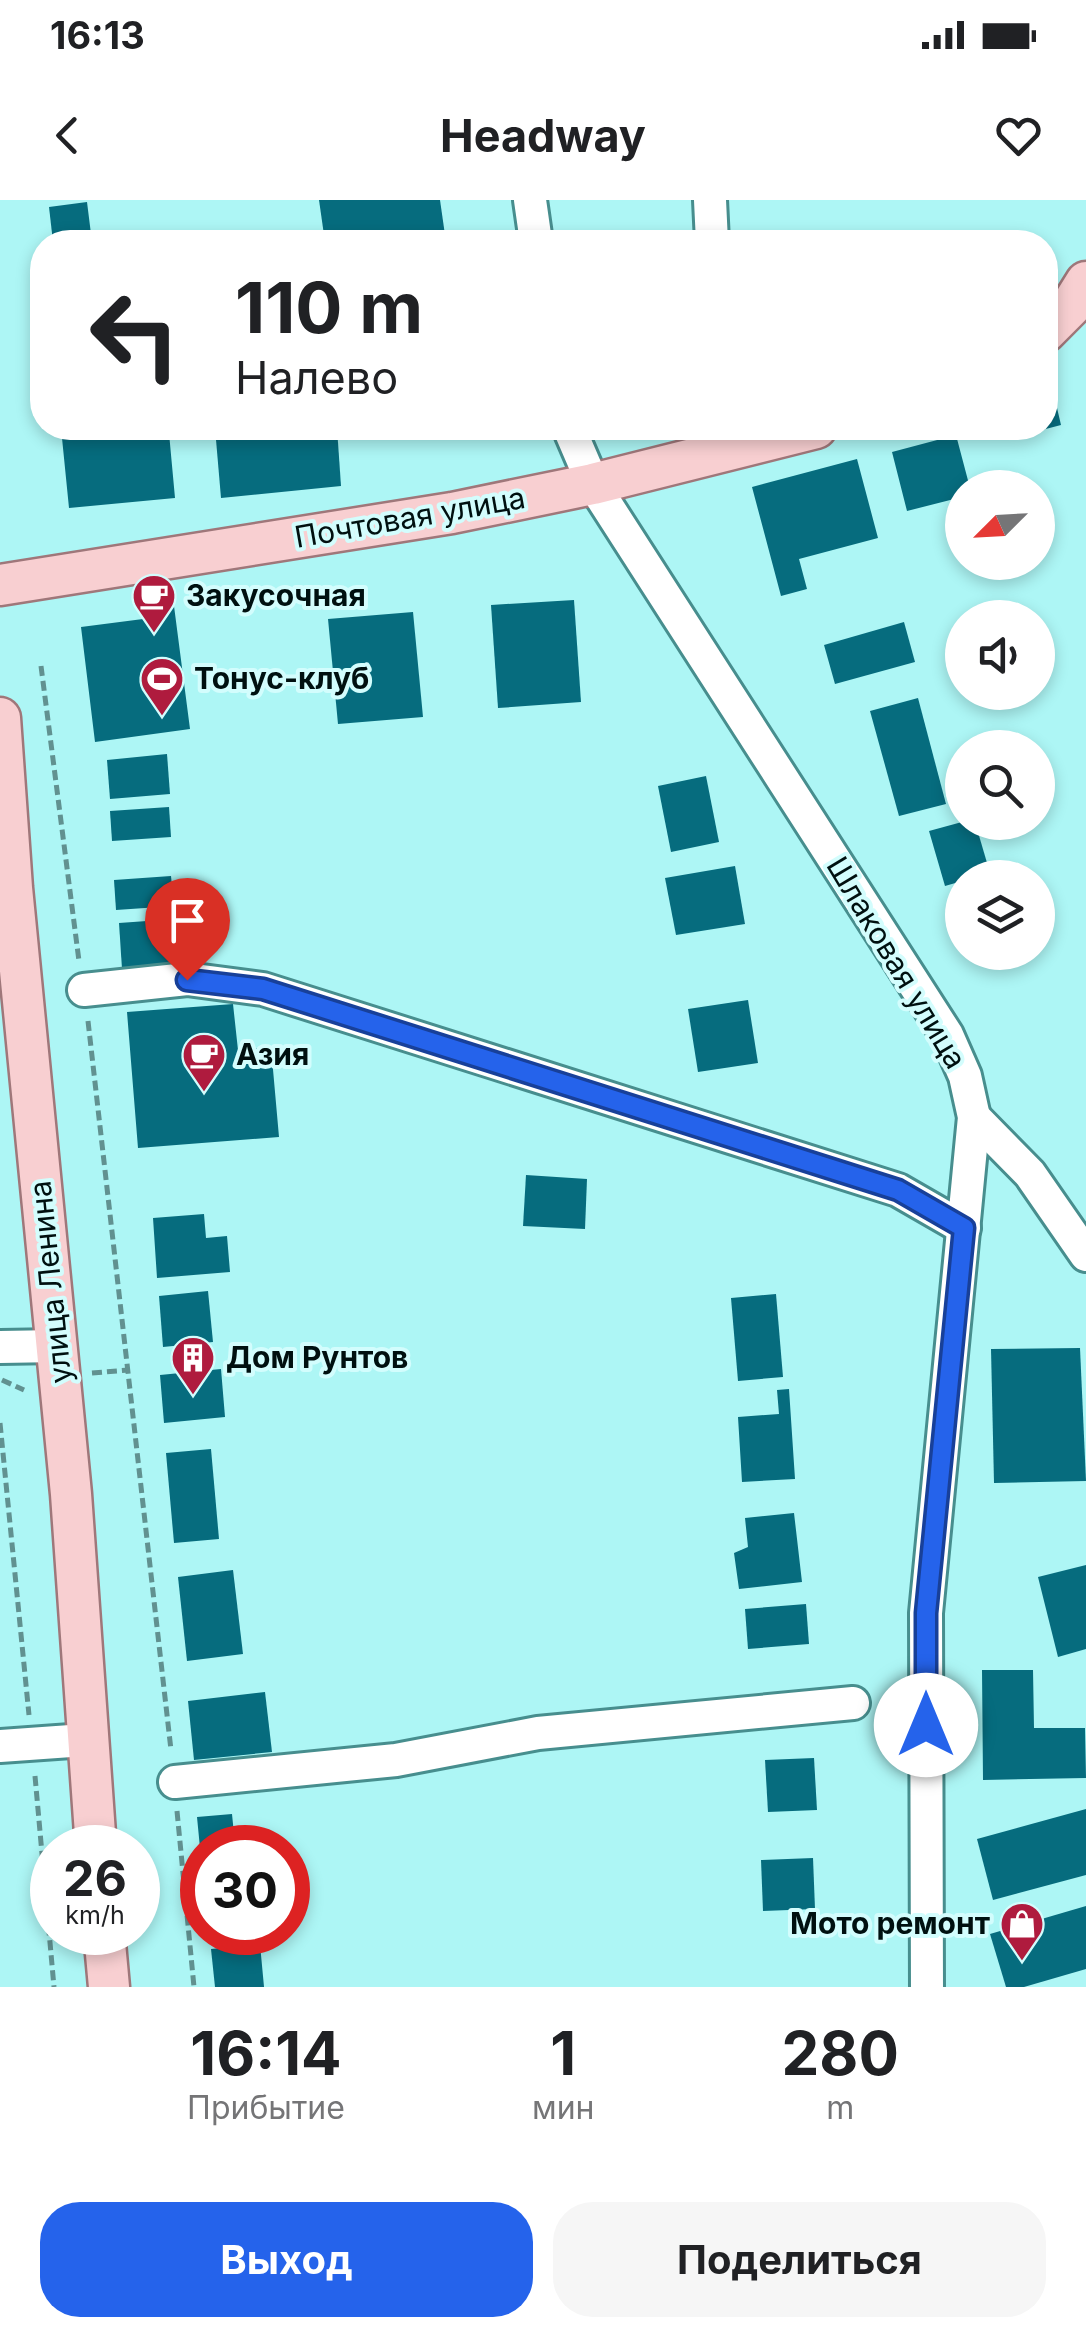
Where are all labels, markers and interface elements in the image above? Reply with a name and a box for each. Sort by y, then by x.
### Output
text: 16:13 [50,12,145,58]
icon: back [40,108,95,163]
text: Headway [440,108,646,163]
icon: heart [991,108,1046,163]
text: 110 m [235,265,423,350]
icon: left [70,270,200,400]
text: Налево [235,350,398,405]
north arrow [945,470,1055,580]
map controls [945,470,1055,970]
street label: Почтовая улица [292,479,528,555]
cafe icon: Закусочная [131,573,177,634]
place label: Закусочная [186,577,366,613]
button: sound [945,600,1055,710]
sports icon: Тонус-клуб [139,656,185,717]
place label: Тонус-клуб [194,660,369,696]
button: search [945,730,1055,840]
street label: Шлаковая улица [819,850,974,1075]
button: layers [945,860,1055,970]
pin [145,878,230,981]
icon: arrive [160,893,215,948]
cafe icon: Азия [181,1032,227,1093]
place label: Азия [236,1036,309,1072]
street label: улица Ленина [21,1179,79,1385]
building icon: Дом Рунтов [170,1335,216,1396]
place label: Дом Рунтов [226,1339,408,1375]
position arrow [874,1673,978,1777]
speed limit sign: 30 [180,1825,310,1955]
text: 26 [63,1848,127,1908]
text: km/h [65,1900,125,1930]
shop icon: Мото ремонт [999,1901,1045,1962]
place label: Мото ремонт [790,1905,990,1941]
text: 16:14 [190,2017,342,2089]
text: 1 [550,2017,576,2089]
text: 280 [782,2017,899,2089]
text: Прибытие [187,2088,345,2127]
text: мин [532,2088,594,2127]
text: m [826,2088,854,2127]
button: Выход [40,2202,533,2317]
button: Поделиться [553,2202,1046,2317]

